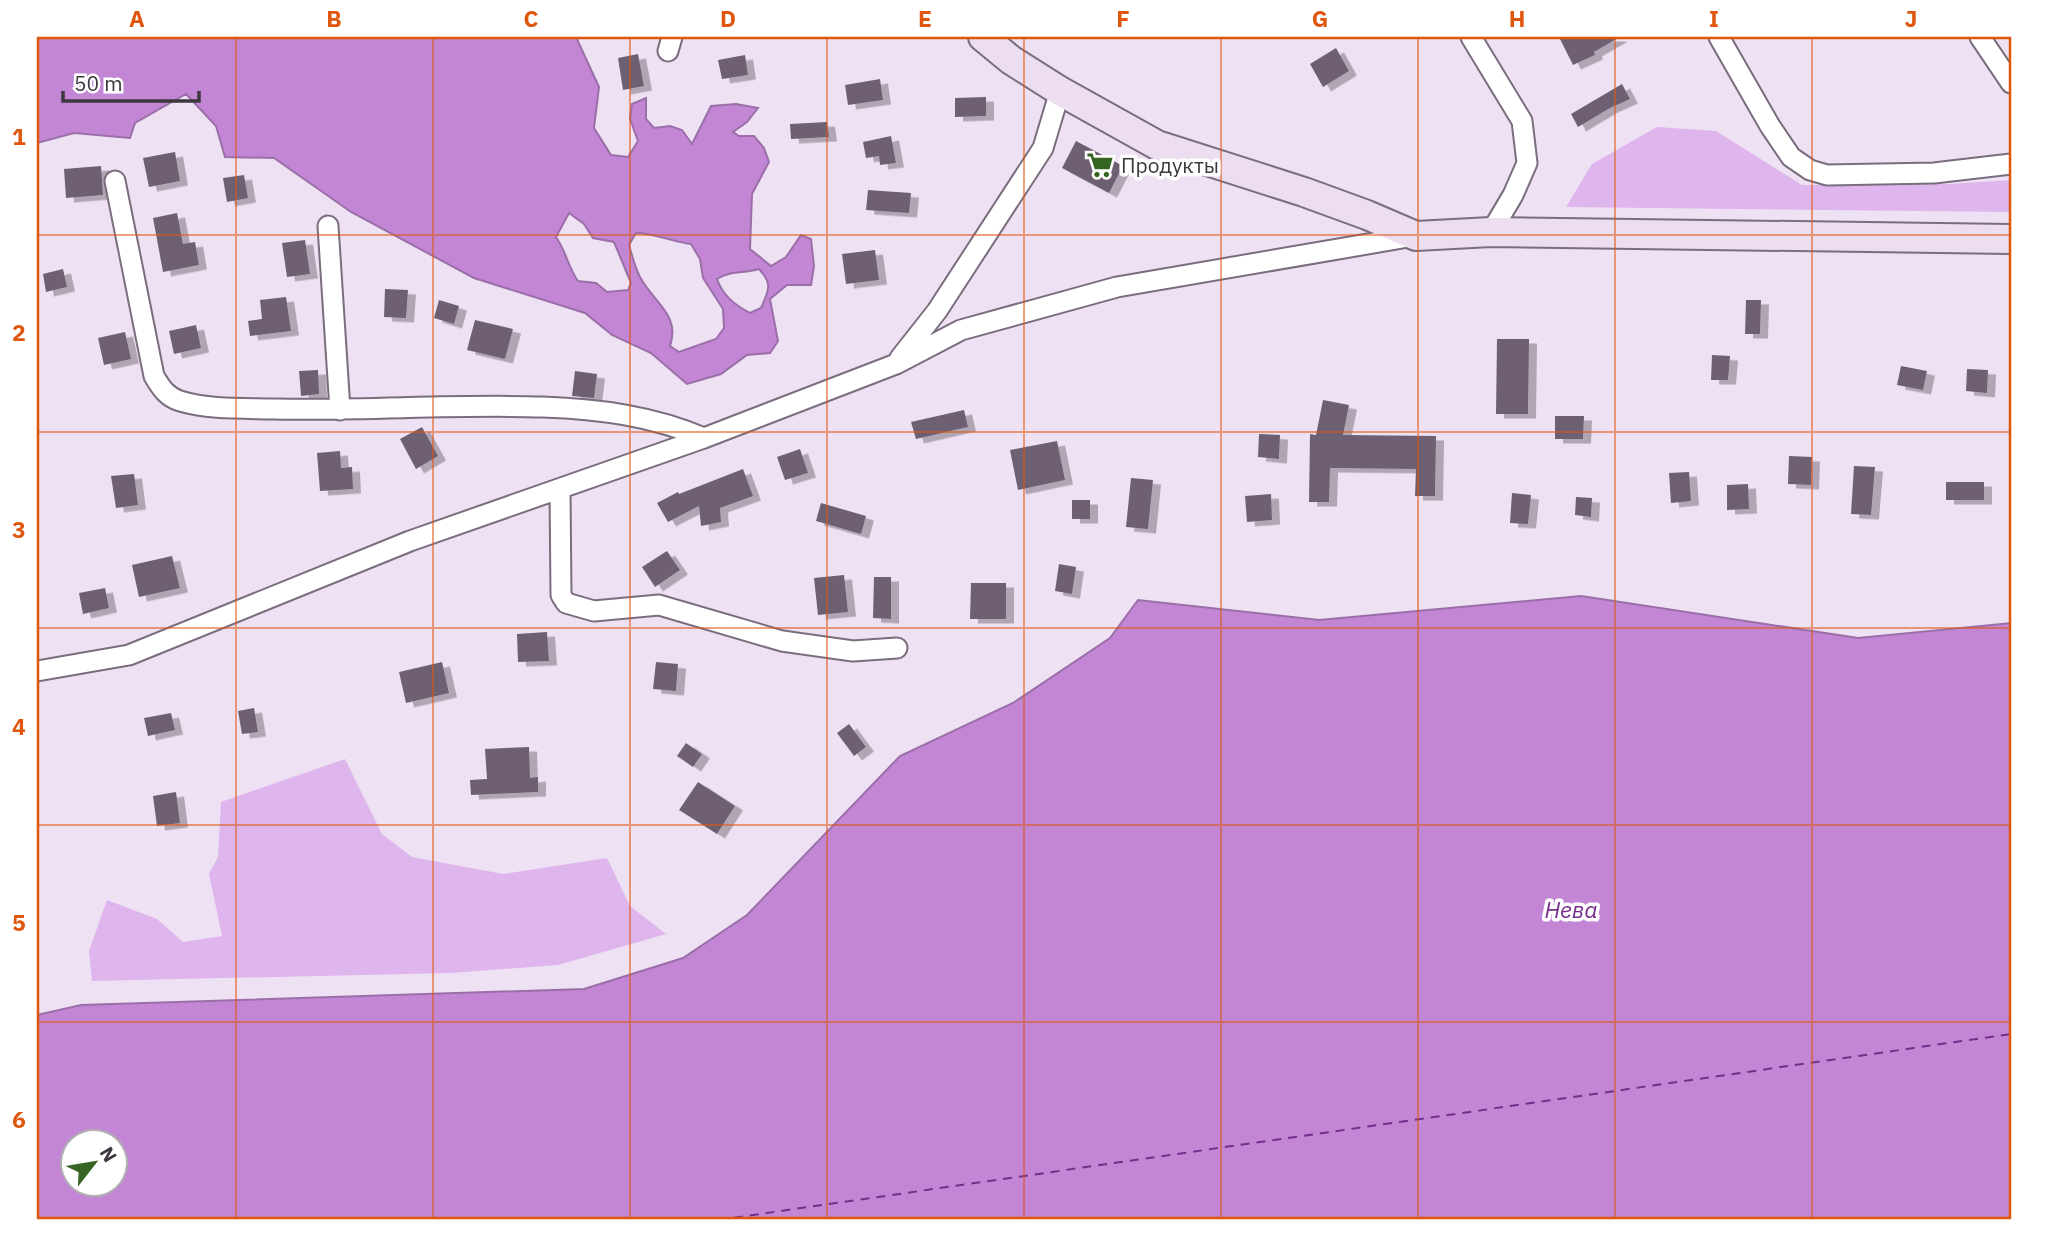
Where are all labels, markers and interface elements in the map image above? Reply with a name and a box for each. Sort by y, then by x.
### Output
text: A [129,3,145,33]
text: B [326,3,342,33]
text: C [524,3,539,33]
text: D [720,3,736,33]
text: E [918,3,932,33]
text: F [1116,3,1130,33]
text: G [1312,3,1328,33]
text: H [1509,3,1525,33]
text: I [1709,3,1719,33]
text: J [1905,3,1917,33]
scale bar [63,60,200,104]
text: 50 m [74,69,123,97]
text: 1 [12,121,26,151]
supermarket icon: Продукты [1085,150,1115,180]
place label: Продукты [1121,151,1219,179]
text: 2 [12,317,26,347]
text: 3 [12,514,26,544]
text: 4 [12,711,26,741]
water label: Нева [1544,894,1598,924]
text: 5 [12,907,26,937]
text: 6 [12,1104,26,1134]
north arrow [60,1128,130,1198]
text: N [95,1142,122,1166]

